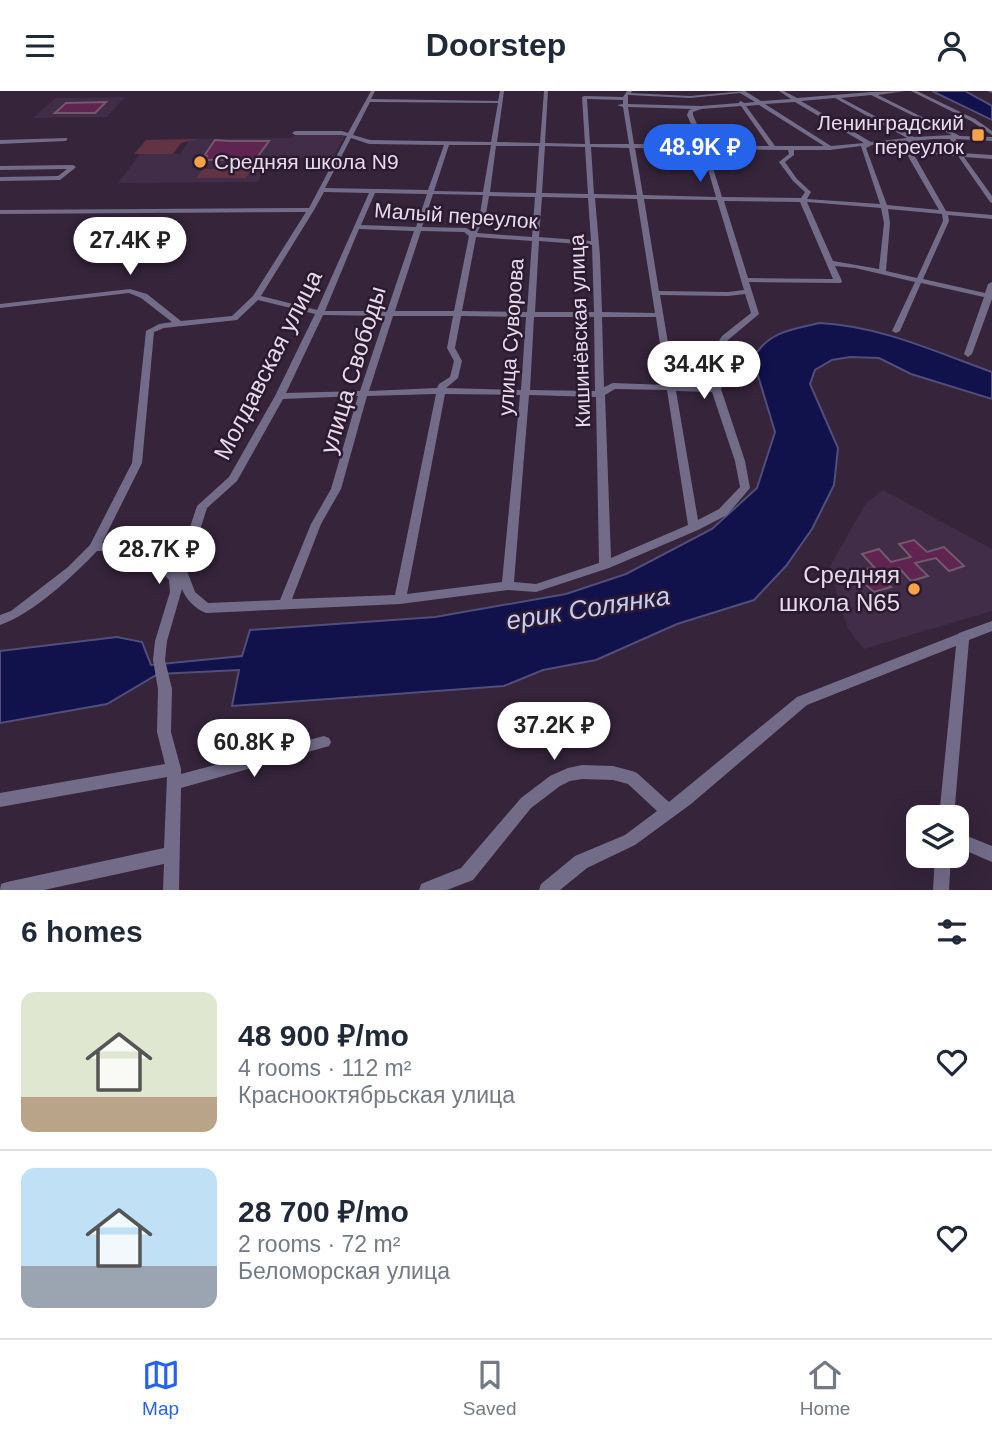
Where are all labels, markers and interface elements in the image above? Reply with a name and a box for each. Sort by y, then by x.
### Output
icon: menu [21,27,59,65]
text: Doorstep [426,27,566,63]
icon: person [933,27,971,65]
place label: Ленинградский переулок [817,111,965,158]
pin: 48.9K ₽ [635,125,765,184]
marker: Ленинградский переулок [970,127,986,143]
text: 48.9K ₽ [659,134,741,160]
place label: Средняя школа N9 [214,150,399,173]
marker: Средняя школа N9 [192,154,208,170]
street label: Малый переулок [373,198,539,233]
pin: 27.4K ₽ [65,218,195,277]
text: 27.4K ₽ [89,227,171,253]
street label: Кишинёвская улица [565,234,594,428]
street label: улица Суворова [494,257,527,416]
street label: Молдавская улица [208,265,327,464]
street label: улица Свободы [314,283,391,457]
pin: 34.4K ₽ [639,341,769,401]
text: 34.4K ₽ [663,351,745,377]
pin: 28.7K ₽ [94,526,224,586]
text: 28.7K ₽ [118,536,200,562]
place label: Средняя школа N65 [779,561,900,616]
water label: ерик Солянка [504,580,672,636]
marker: Средняя школа N65 [906,581,922,597]
pin: 37.2K ₽ [489,703,619,762]
text: 37.2K ₽ [513,712,595,738]
pin: 60.8K ₽ [189,719,319,779]
text: 60.8K ₽ [213,729,295,755]
map controls [906,805,969,868]
button: layers [906,805,969,868]
icon: filters [933,913,971,951]
text: 6 homes [21,915,143,948]
text: 48 900 ₽/mo [238,1019,409,1052]
icon: home [77,1020,161,1104]
icon: heart [933,1043,971,1081]
text: 4 rooms · 112 m² [238,1055,411,1081]
text: Краснооктябрьская улица [238,1082,515,1108]
text: 28 700 ₽/mo [238,1195,409,1228]
icon: home [77,1196,161,1280]
icon: heart [933,1219,971,1257]
text: 2 rooms · 72 m² [238,1231,400,1257]
text: Беломорская улица [238,1258,450,1284]
tab: Map [142,1356,180,1420]
tab: Saved [463,1356,517,1420]
tab: Home [800,1356,850,1420]

